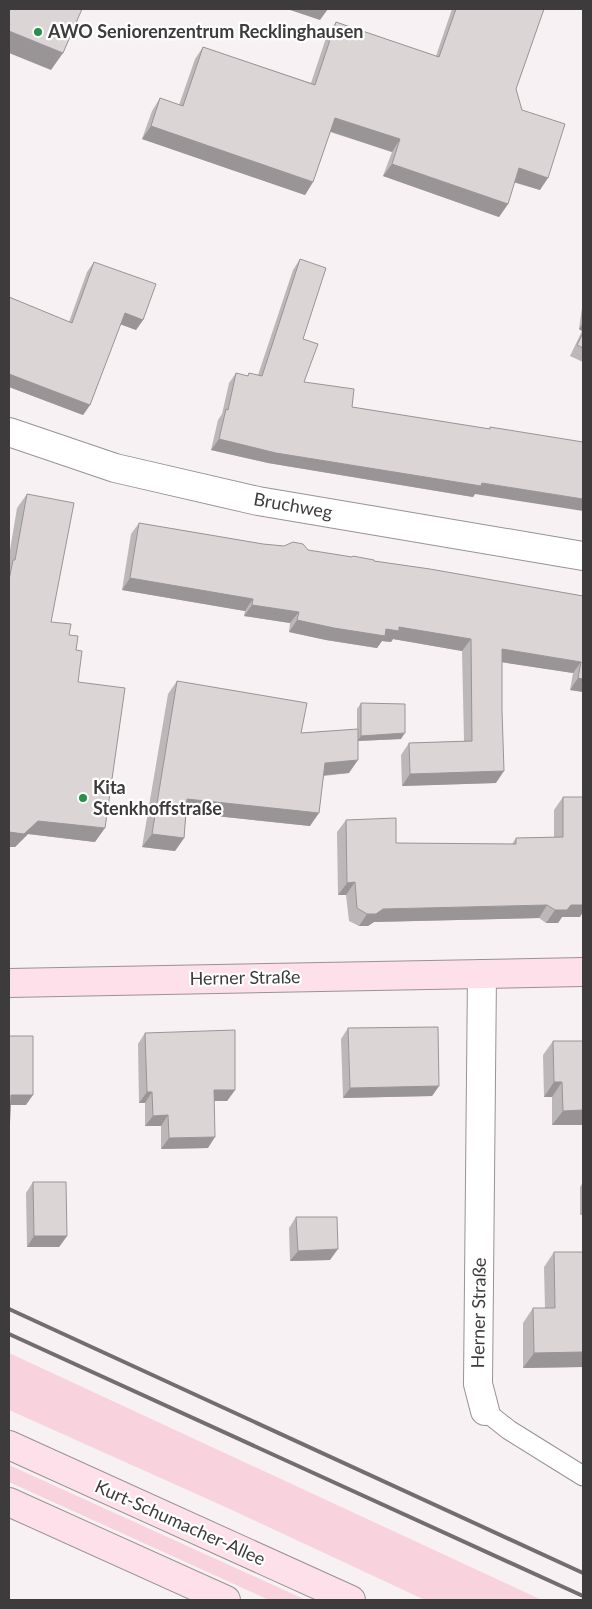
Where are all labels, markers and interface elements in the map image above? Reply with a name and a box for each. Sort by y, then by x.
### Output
place label: AWO Seniorenzentrum Recklinghausen [47,20,363,42]
marker: AWO Seniorenzentrum Recklinghausen [32,26,44,38]
street label: Bruchweg [252,487,334,523]
place label: Kita Stenkhoffstraße [93,776,222,819]
marker: Kita Stenkhoffstraße [77,792,89,804]
street label: Herner Straße [189,965,301,989]
street label: Herner Straße [466,1257,490,1369]
street label: Kurt-Schumacher-Allee [92,1475,269,1570]

